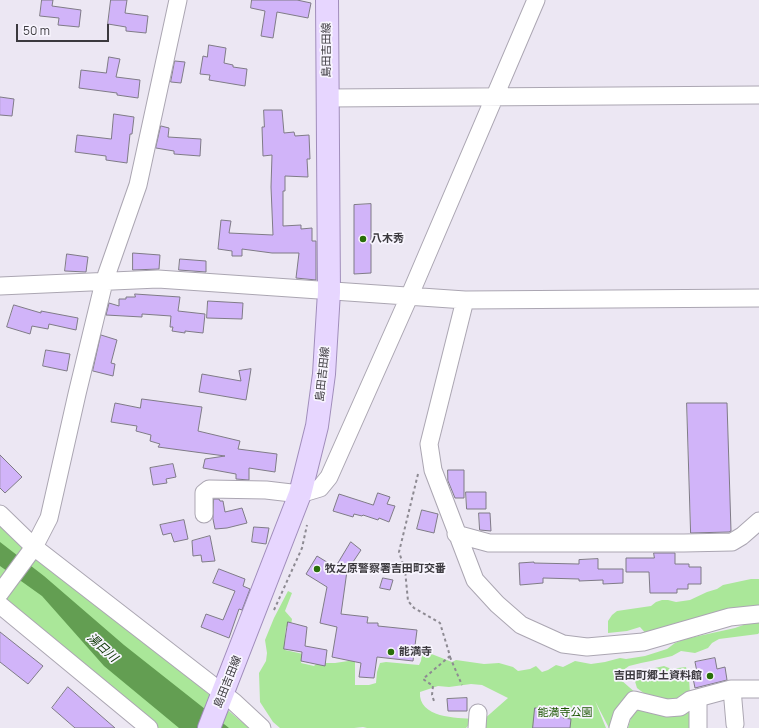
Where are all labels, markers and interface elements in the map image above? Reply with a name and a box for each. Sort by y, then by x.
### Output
scale bar [18,16,111,42]
text: 50 m [23,22,50,39]
street label: 島田吉田線 [320,23,334,77]
place label: 八木秀 [371,232,404,246]
marker: 八木秀 [358,234,368,244]
street label: 島田吉田線 [314,346,332,402]
place label: 牧之原警察署吉田町交番 [325,562,446,576]
marker: 牧之原警察署吉田町交番 [312,564,322,574]
water label: 湯日川 [84,631,120,665]
place label: 能満寺 [399,645,432,659]
marker: 能満寺 [386,647,396,657]
street label: 島田吉田線 [212,654,244,710]
place label: 吉田町郷土資料館 [614,669,702,683]
marker: 吉田町郷土資料館 [705,671,715,681]
park label: 能満寺公園 [538,706,592,720]

